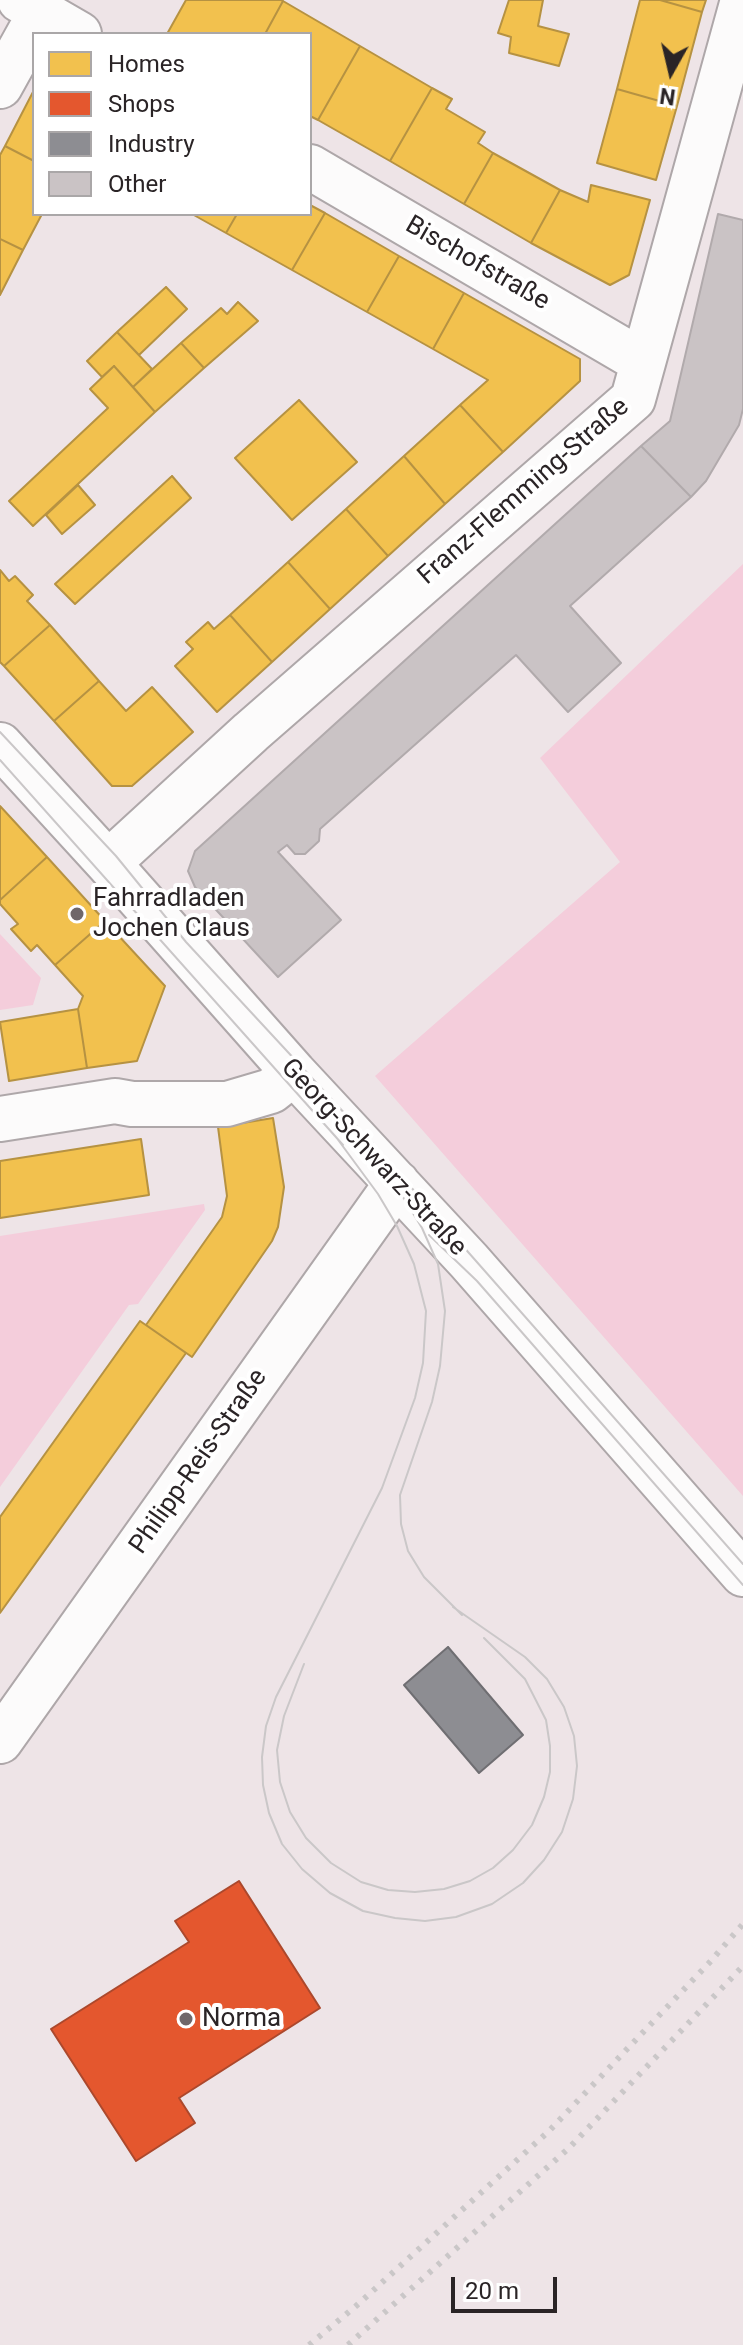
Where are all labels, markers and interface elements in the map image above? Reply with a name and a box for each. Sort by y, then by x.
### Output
legend [32,32,312,216]
north arrow [631,32,711,112]
text: Homes [108,50,185,78]
text: N [658,83,677,110]
text: Shops [108,90,175,118]
text: Industry [108,130,194,158]
text: Other [108,170,166,198]
street label: Bischofstraße [399,210,555,318]
street label: Franz-Flemming-Straße [412,392,636,592]
place label: Fahrradladen Jochen Claus [93,883,250,944]
marker: Fahrradladen Jochen Claus [68,905,86,923]
street label: Georg-Schwarz-Straße [274,1053,472,1263]
street label: Philipp-Reis-Straße [124,1364,274,1560]
place label: Norma [202,2003,281,2035]
marker: Norma [177,2010,195,2028]
scale bar [455,2261,561,2311]
text: 20 m [465,2277,519,2305]

